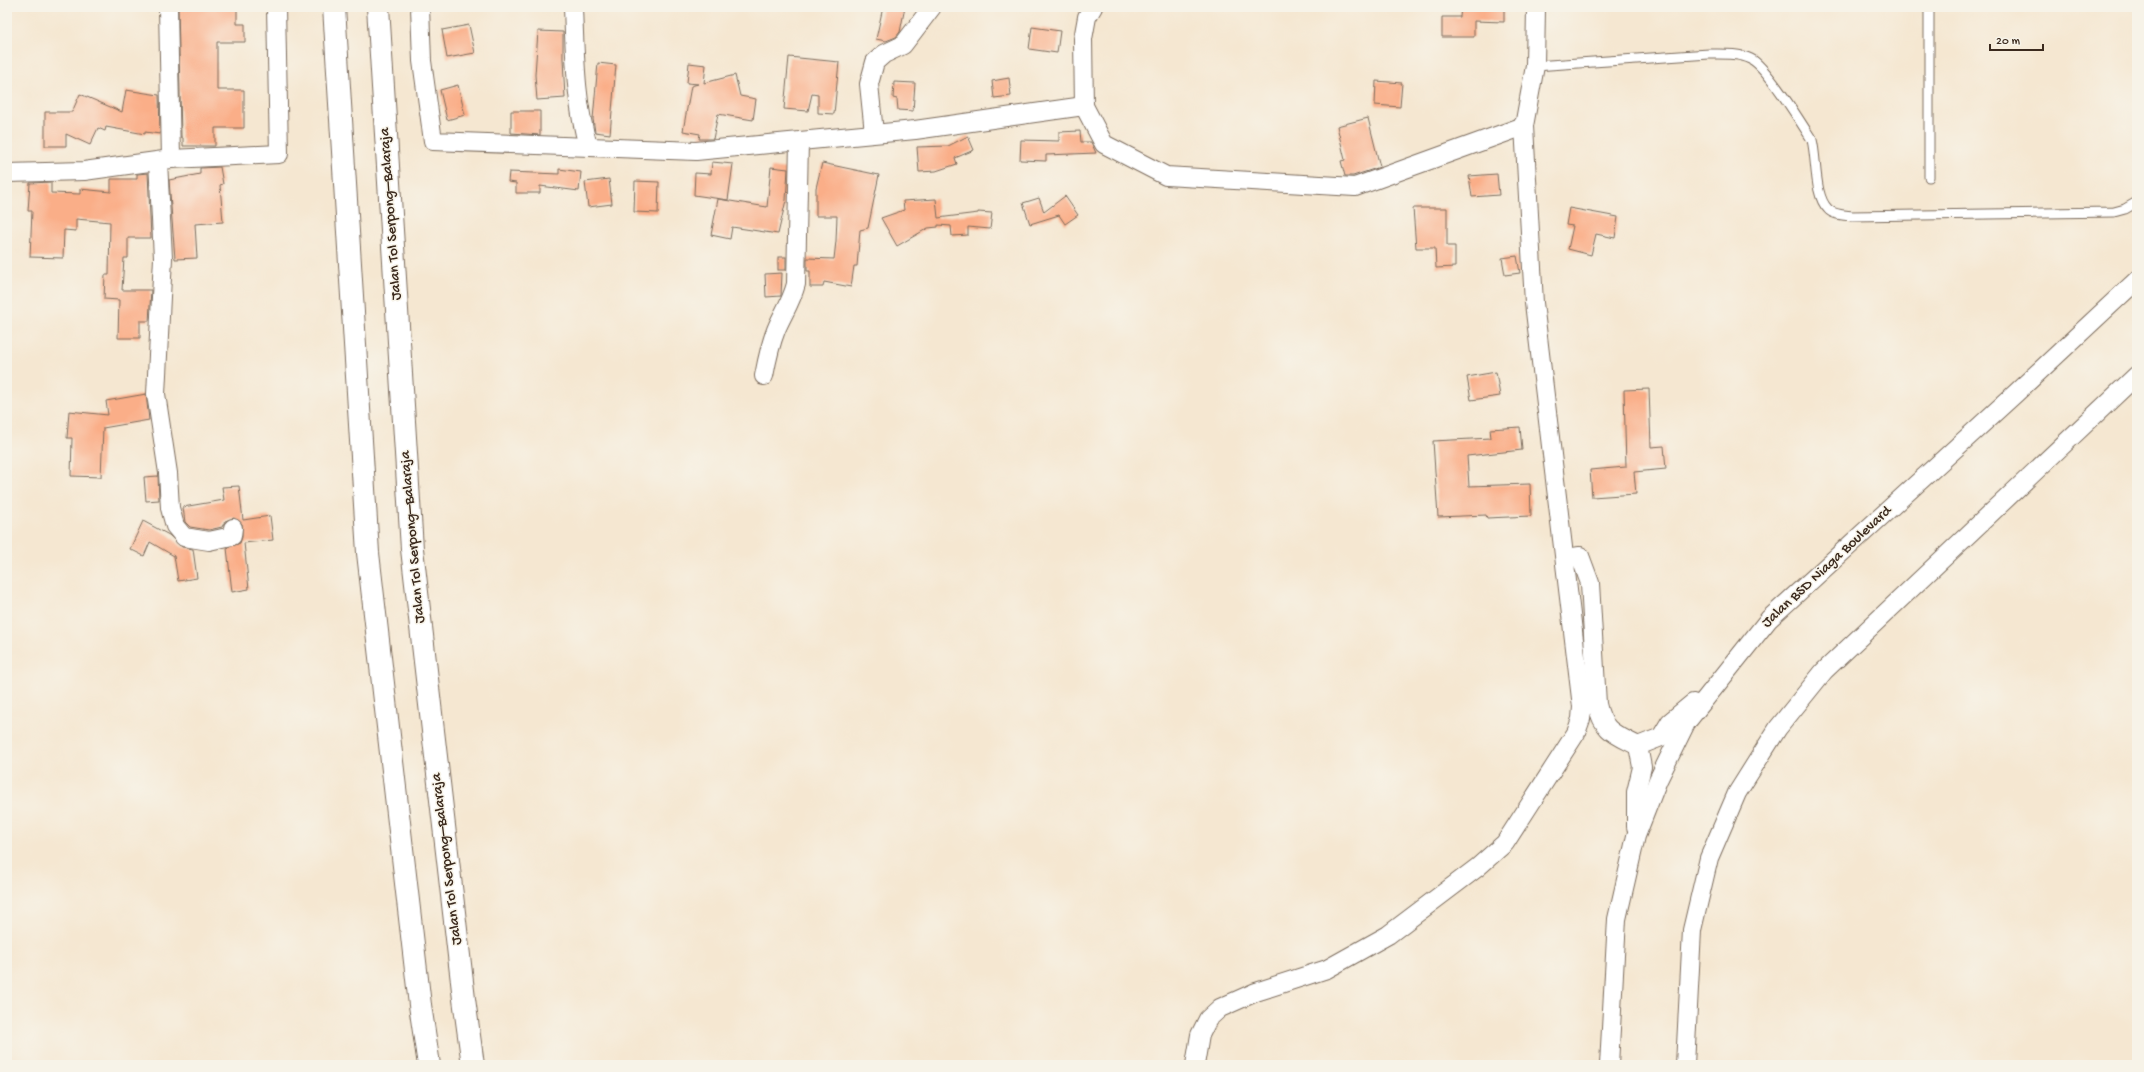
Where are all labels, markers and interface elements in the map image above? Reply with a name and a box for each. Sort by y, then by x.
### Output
scale bar [1990,26,2043,52]
text: 20 m [1996,35,2021,49]
street label: Jalan Tol Serpong–Balaraja [376,126,406,301]
street label: Jalan Tol Serpong–Balaraja [396,449,430,624]
street label: Jalan BSD Niaga Boulevard [1758,501,1897,632]
street label: Jalan Tol Serpong–Balaraja [427,771,466,946]

